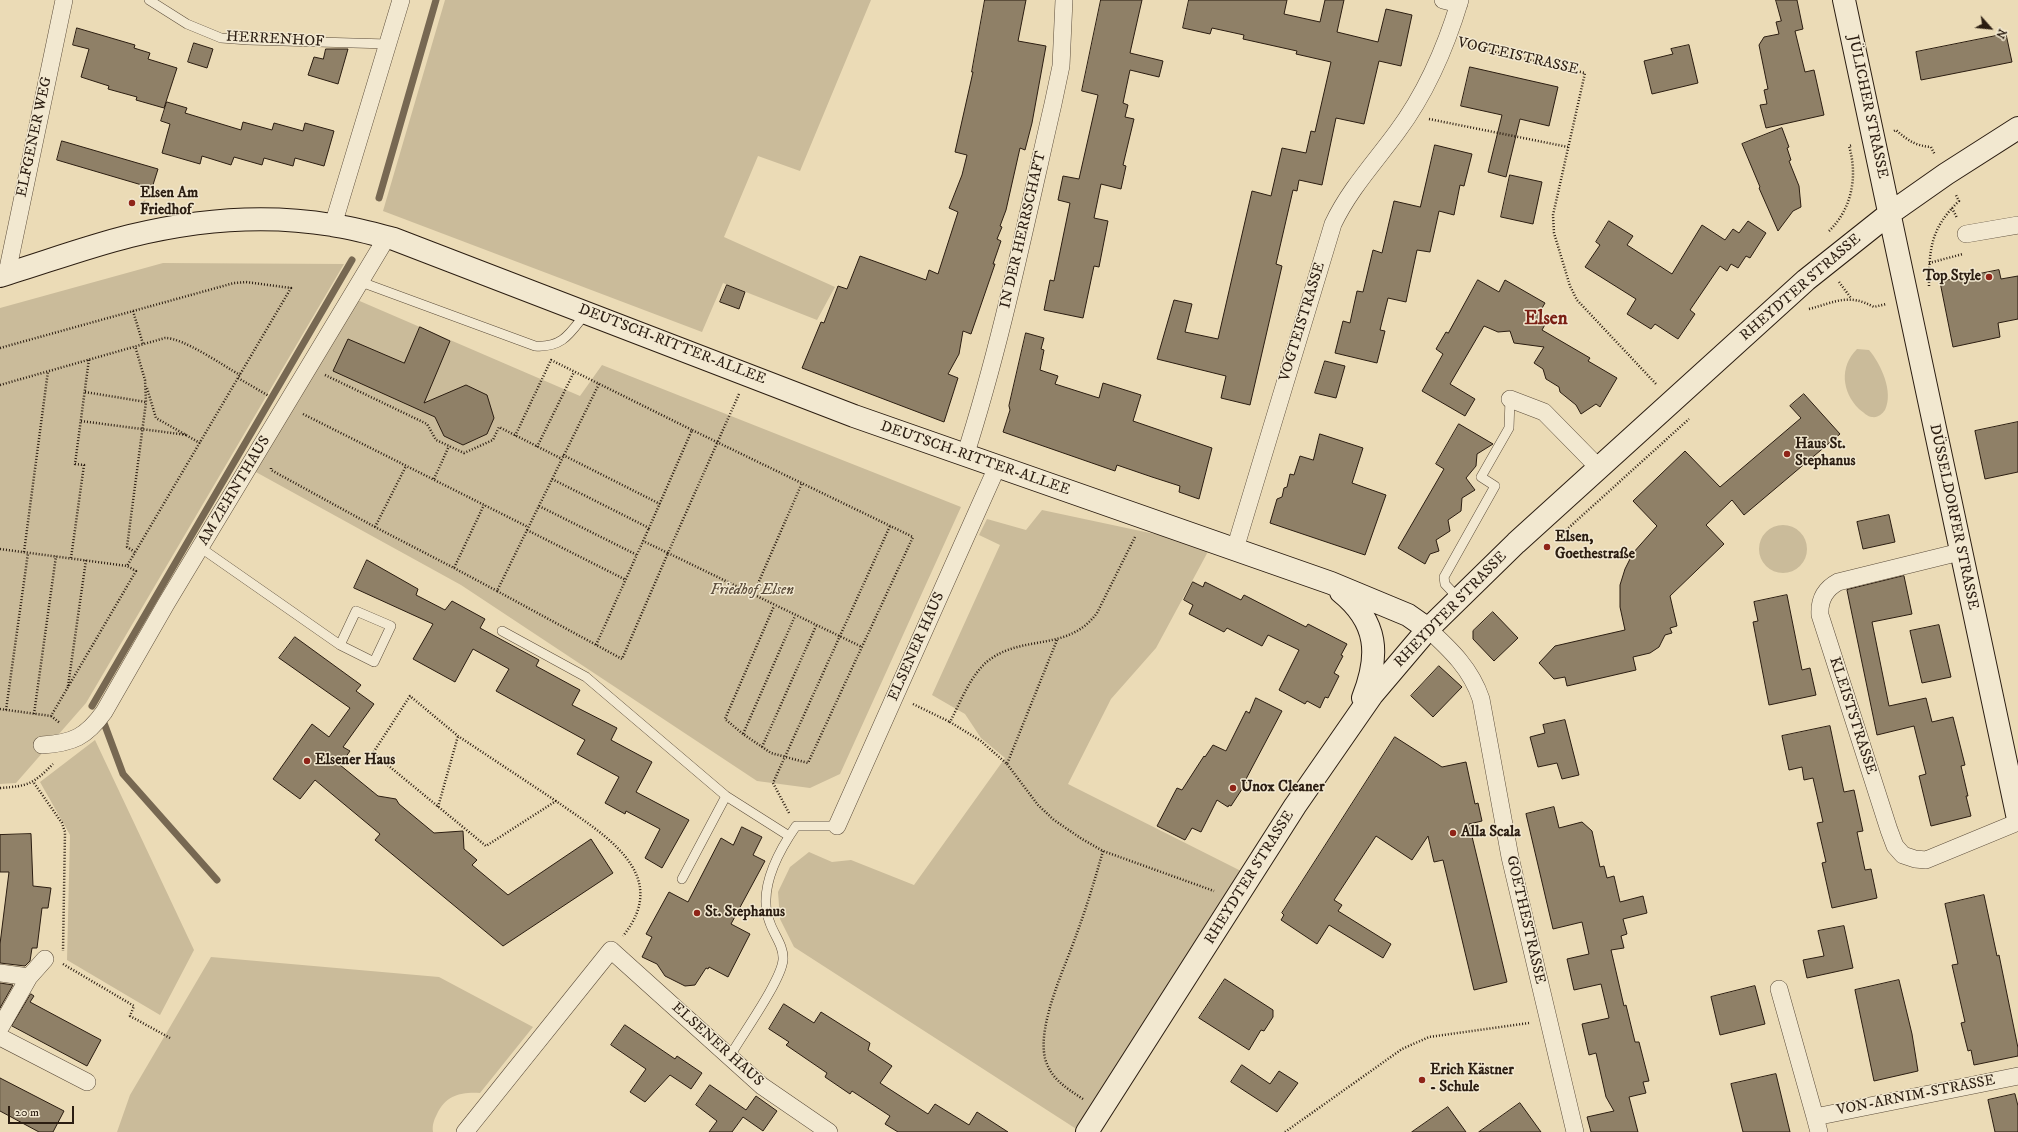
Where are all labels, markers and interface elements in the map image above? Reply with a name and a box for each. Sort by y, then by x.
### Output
north arrow [1970,8,2010,48]
text: N [1992,26,2009,41]
street label: HERRENHOF [225,28,325,52]
street label: VOGTEISTRASSE [1456,34,1580,80]
street label: JÜLICHER STRASSE [1843,34,1891,180]
street label: ELFGENER WEG [13,75,57,199]
street label: IN DER HERRSCHAFT [997,150,1051,310]
place label: Elsen Am Friedhof [140,185,198,220]
marker: Elsen Am Friedhof [127,198,137,208]
street label: RHEYDTER STRASSE [1737,231,1865,345]
street label: VOGTEISTRASSE [1276,260,1330,384]
place label: Top Style [1923,268,1981,286]
marker: Top Style [1984,272,1994,282]
street label: DEUTSCH-RITTER-ALLEE [576,301,768,389]
district label: Elsen [1524,309,1568,331]
street label: DEUTSCH-RITTER-ALLEE [878,418,1072,500]
street label: DÜSSELDORFER STRASSE [1924,422,1982,612]
street label: AM ZEHNTHAUS [195,433,275,549]
place label: Haus St. Stephanus [1795,436,1856,471]
marker: Haus St. Stephanus [1782,449,1792,459]
place label: Elsen, Goethestraße [1555,529,1635,564]
marker: Elsen, Goethestraße [1542,542,1552,552]
street label: RHEYDTER STRASSE [1391,548,1511,672]
park label: Friedhof Elsen [710,582,794,600]
street label: ELSENER HAUS [885,590,949,704]
street label: KLEISTSTRASSE [1825,655,1879,777]
place label: Elsener Haus [315,752,395,770]
marker: Elsener Haus [302,756,312,766]
place label: Unox Cleaner [1241,779,1325,797]
marker: Unox Cleaner [1228,783,1238,793]
street label: RHEYDTER STRASSE [1201,808,1299,948]
place label: Alla Scala [1461,824,1521,842]
marker: Alla Scala [1448,828,1458,838]
street label: GOETHESTRASSE [1501,854,1549,986]
place label: St. Stephanus [705,904,785,922]
marker: St. Stephanus [692,908,702,918]
street label: ELSENER HAUS [667,999,767,1091]
place label: Erich Kästner - Schule [1430,1062,1514,1097]
street label: VON-ARNIM-STRASSE [1835,1072,1997,1120]
marker: Erich Kästner - Schule [1417,1075,1427,1085]
scale bar [10,1098,76,1124]
text: 20 m [15,1105,39,1120]

